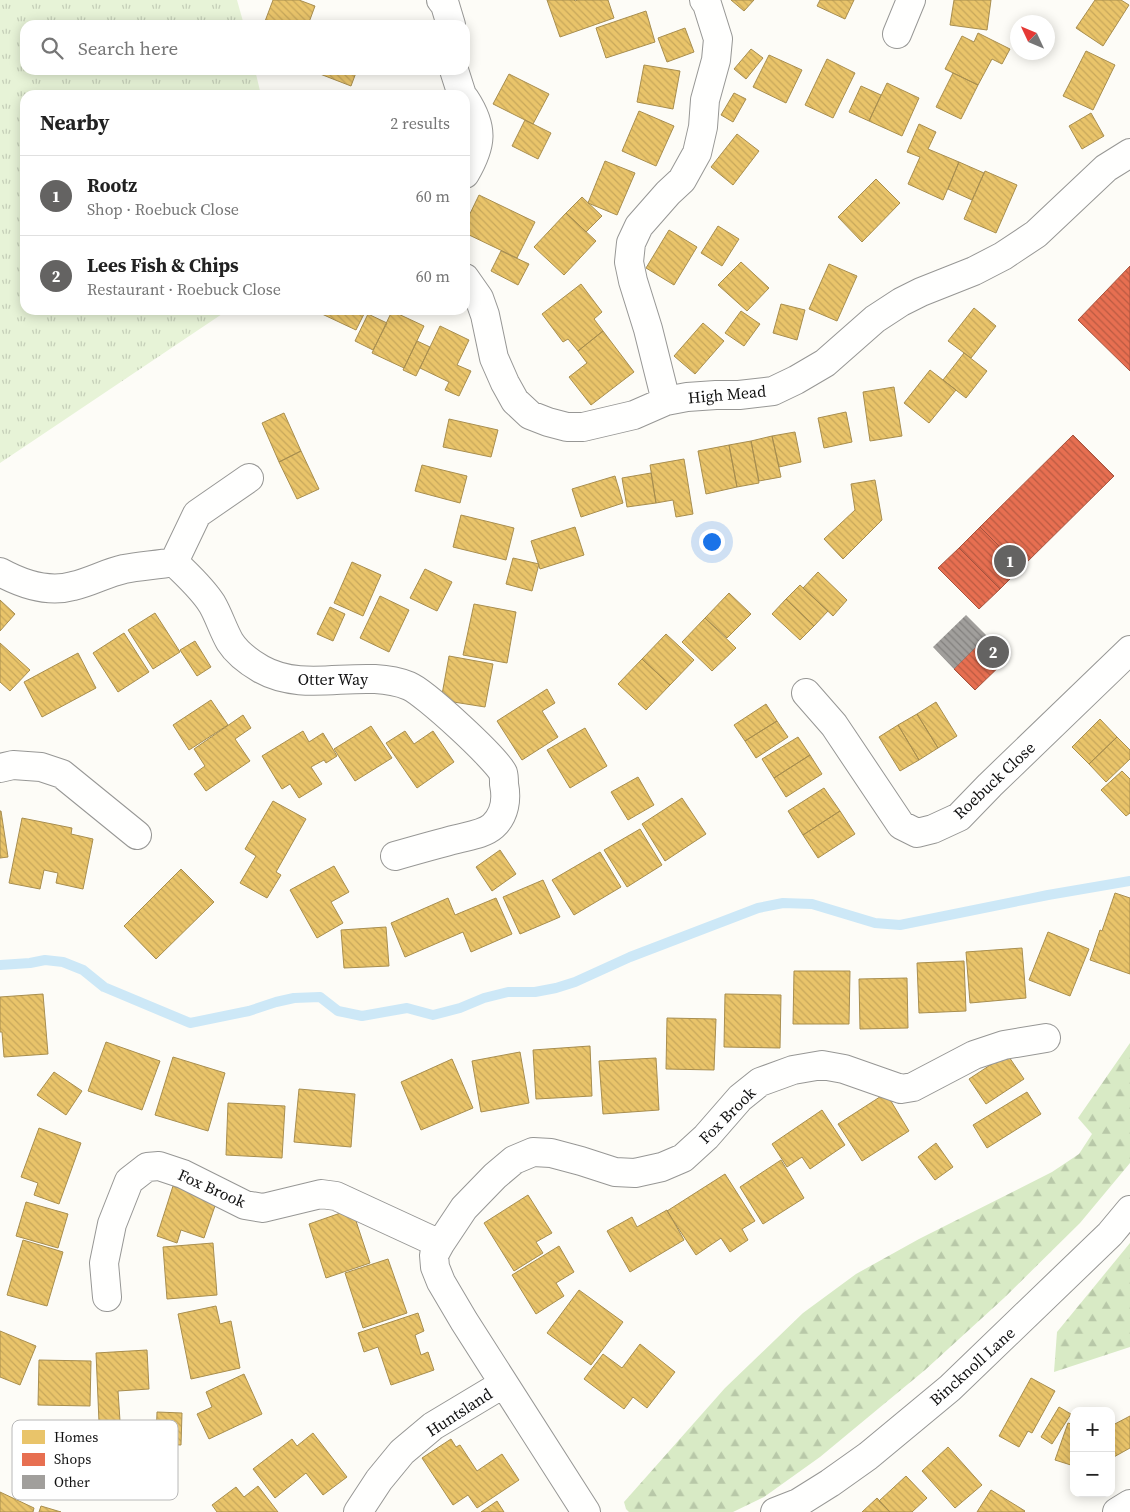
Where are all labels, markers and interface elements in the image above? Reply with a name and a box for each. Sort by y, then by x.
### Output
north arrow [1010,15,1055,60]
search box [20,20,470,75]
icon: search [38,34,66,62]
text: Search here [78,35,178,61]
text: Nearby [40,108,110,137]
text: 2 results [390,112,450,134]
text: Rootz [87,172,137,198]
text: 1 [52,185,60,207]
text: 60 m [416,185,450,207]
text: Shop · Roebuck Close [87,198,239,220]
text: Lees Fish & Chips [87,252,239,278]
text: 2 [52,265,60,287]
text: 60 m [416,265,450,287]
text: Restaurant · Roebuck Close [87,278,281,300]
street label: High Mead [687,380,767,408]
your location [699,529,725,555]
pin: 1 [994,542,1026,580]
pin: 2 [977,633,1009,671]
street label: Otter Way [298,668,369,690]
street label: Roebuck Close [948,736,1040,824]
street label: Fox Brook [694,1082,760,1148]
street label: Fox Brook [175,1163,250,1213]
street label: Bincknoll Lane [925,1322,1019,1410]
street label: Huntsland [422,1382,496,1442]
map controls [1070,1407,1115,1497]
button: + [1070,1407,1115,1452]
legend [12,1420,178,1500]
text: Homes [54,1427,98,1447]
text: Shops [54,1449,91,1469]
button: − [1070,1452,1115,1497]
text: Other [54,1472,90,1492]

